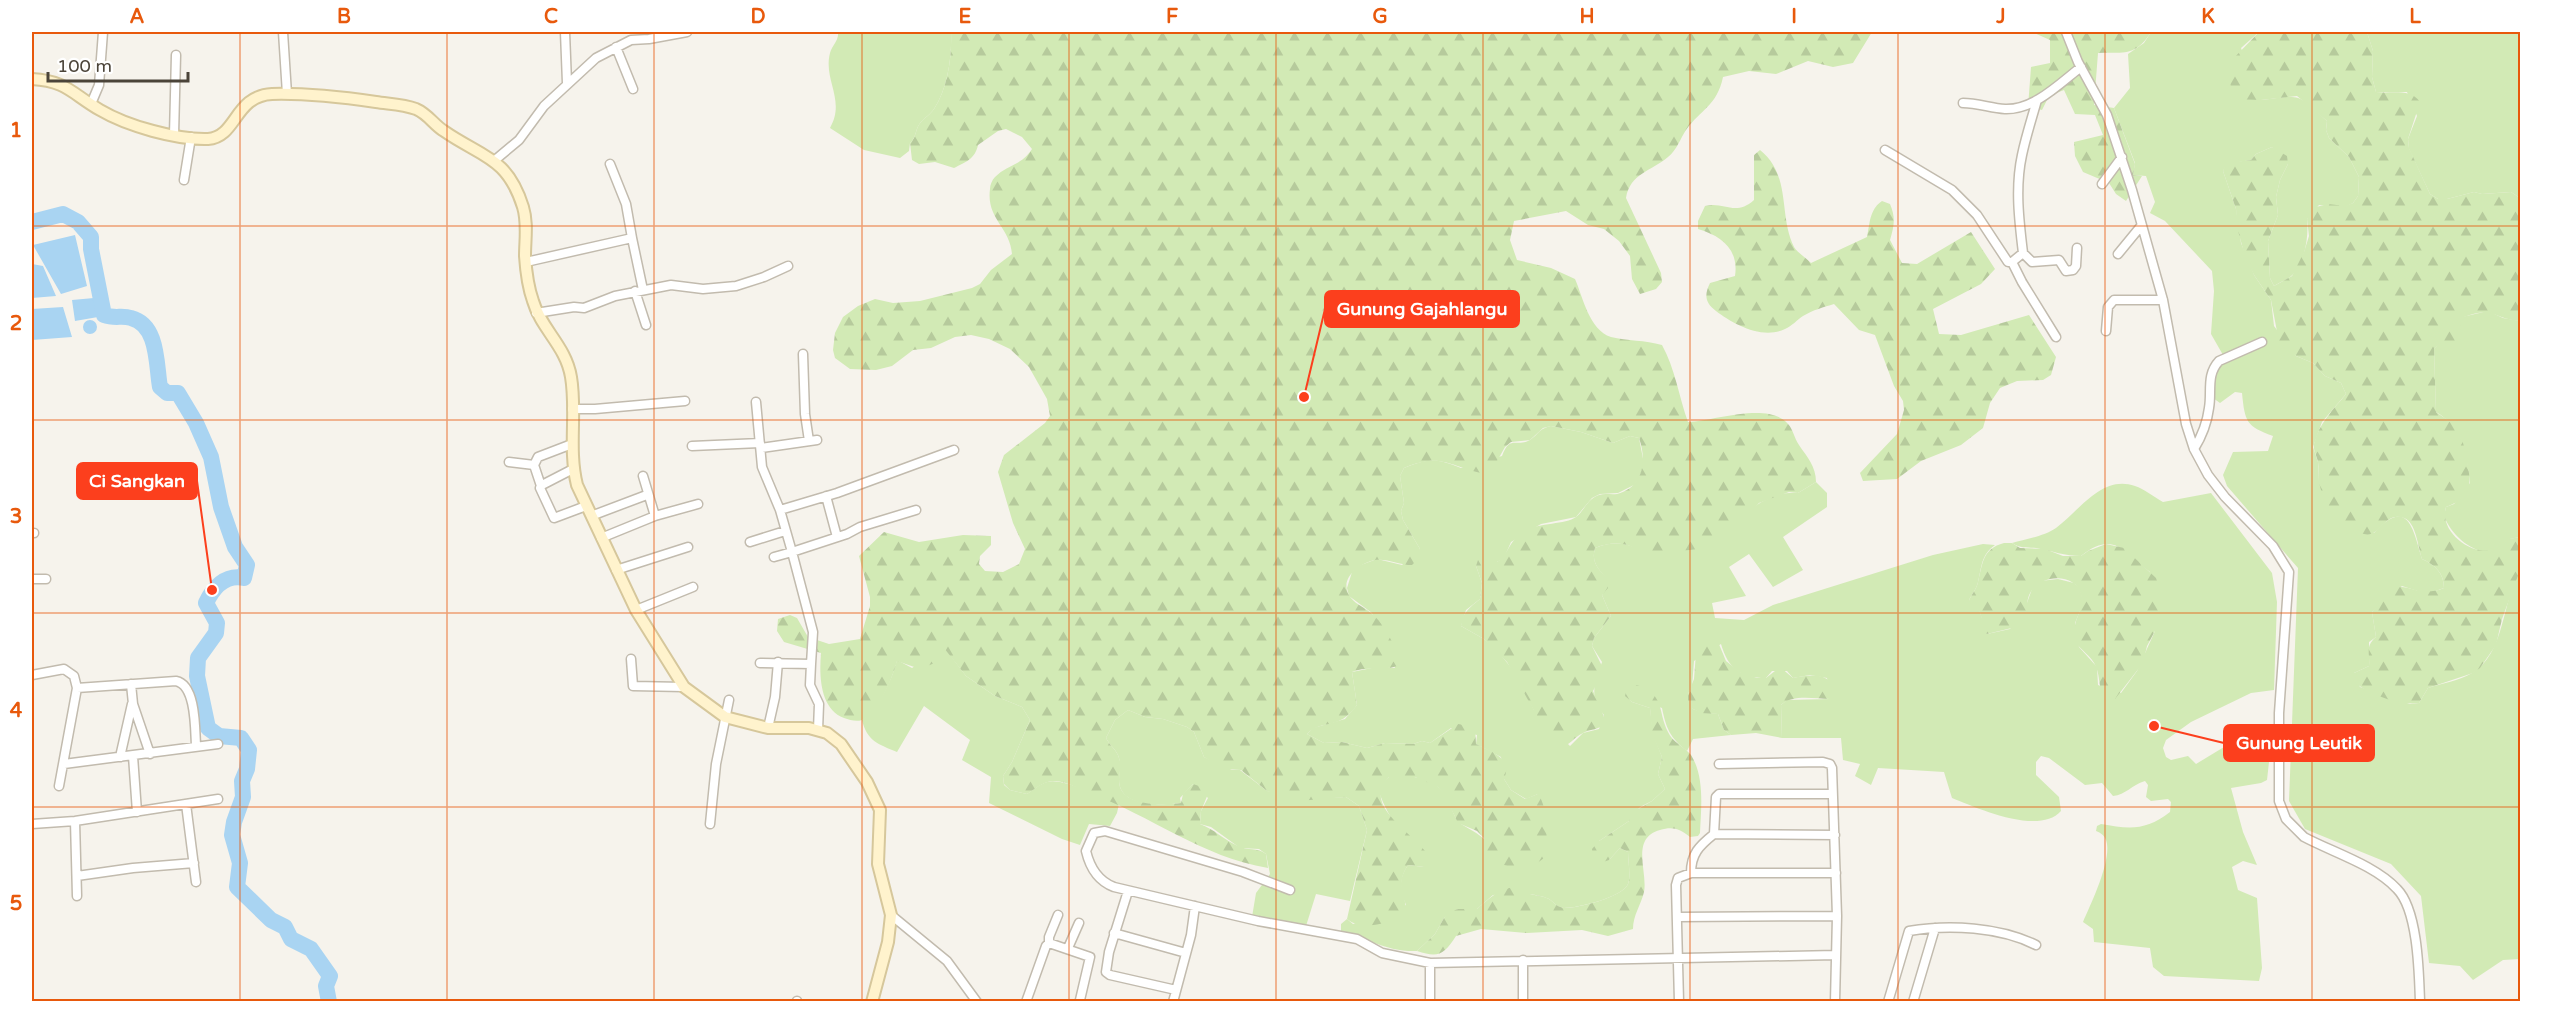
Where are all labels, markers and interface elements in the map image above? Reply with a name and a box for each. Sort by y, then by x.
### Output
text: A [130,5,145,29]
text: B [337,5,351,29]
text: C [544,5,558,29]
text: D [750,5,766,29]
text: E [959,5,972,29]
text: F [1166,5,1178,29]
text: G [1372,5,1388,29]
text: H [1579,5,1595,29]
text: I [1791,5,1797,29]
text: J [1995,5,2006,29]
text: K [2201,5,2215,29]
text: L [2409,5,2421,29]
scale bar [48,45,188,83]
text: 100 m [57,55,112,77]
text: 1 [10,119,22,143]
callout: Gunung Gajahlangu [1325,291,1519,327]
text: Gunung Gajahlangu [1337,298,1507,320]
text: 2 [10,312,22,336]
callout: Ci Sangkan [77,463,197,499]
text: Ci Sangkan [89,470,185,492]
text: 3 [10,505,22,529]
text: 4 [10,699,23,723]
callout: Gunung Leutik [2224,725,2374,761]
text: Gunung Leutik [2236,732,2362,754]
text: 5 [10,892,22,916]

